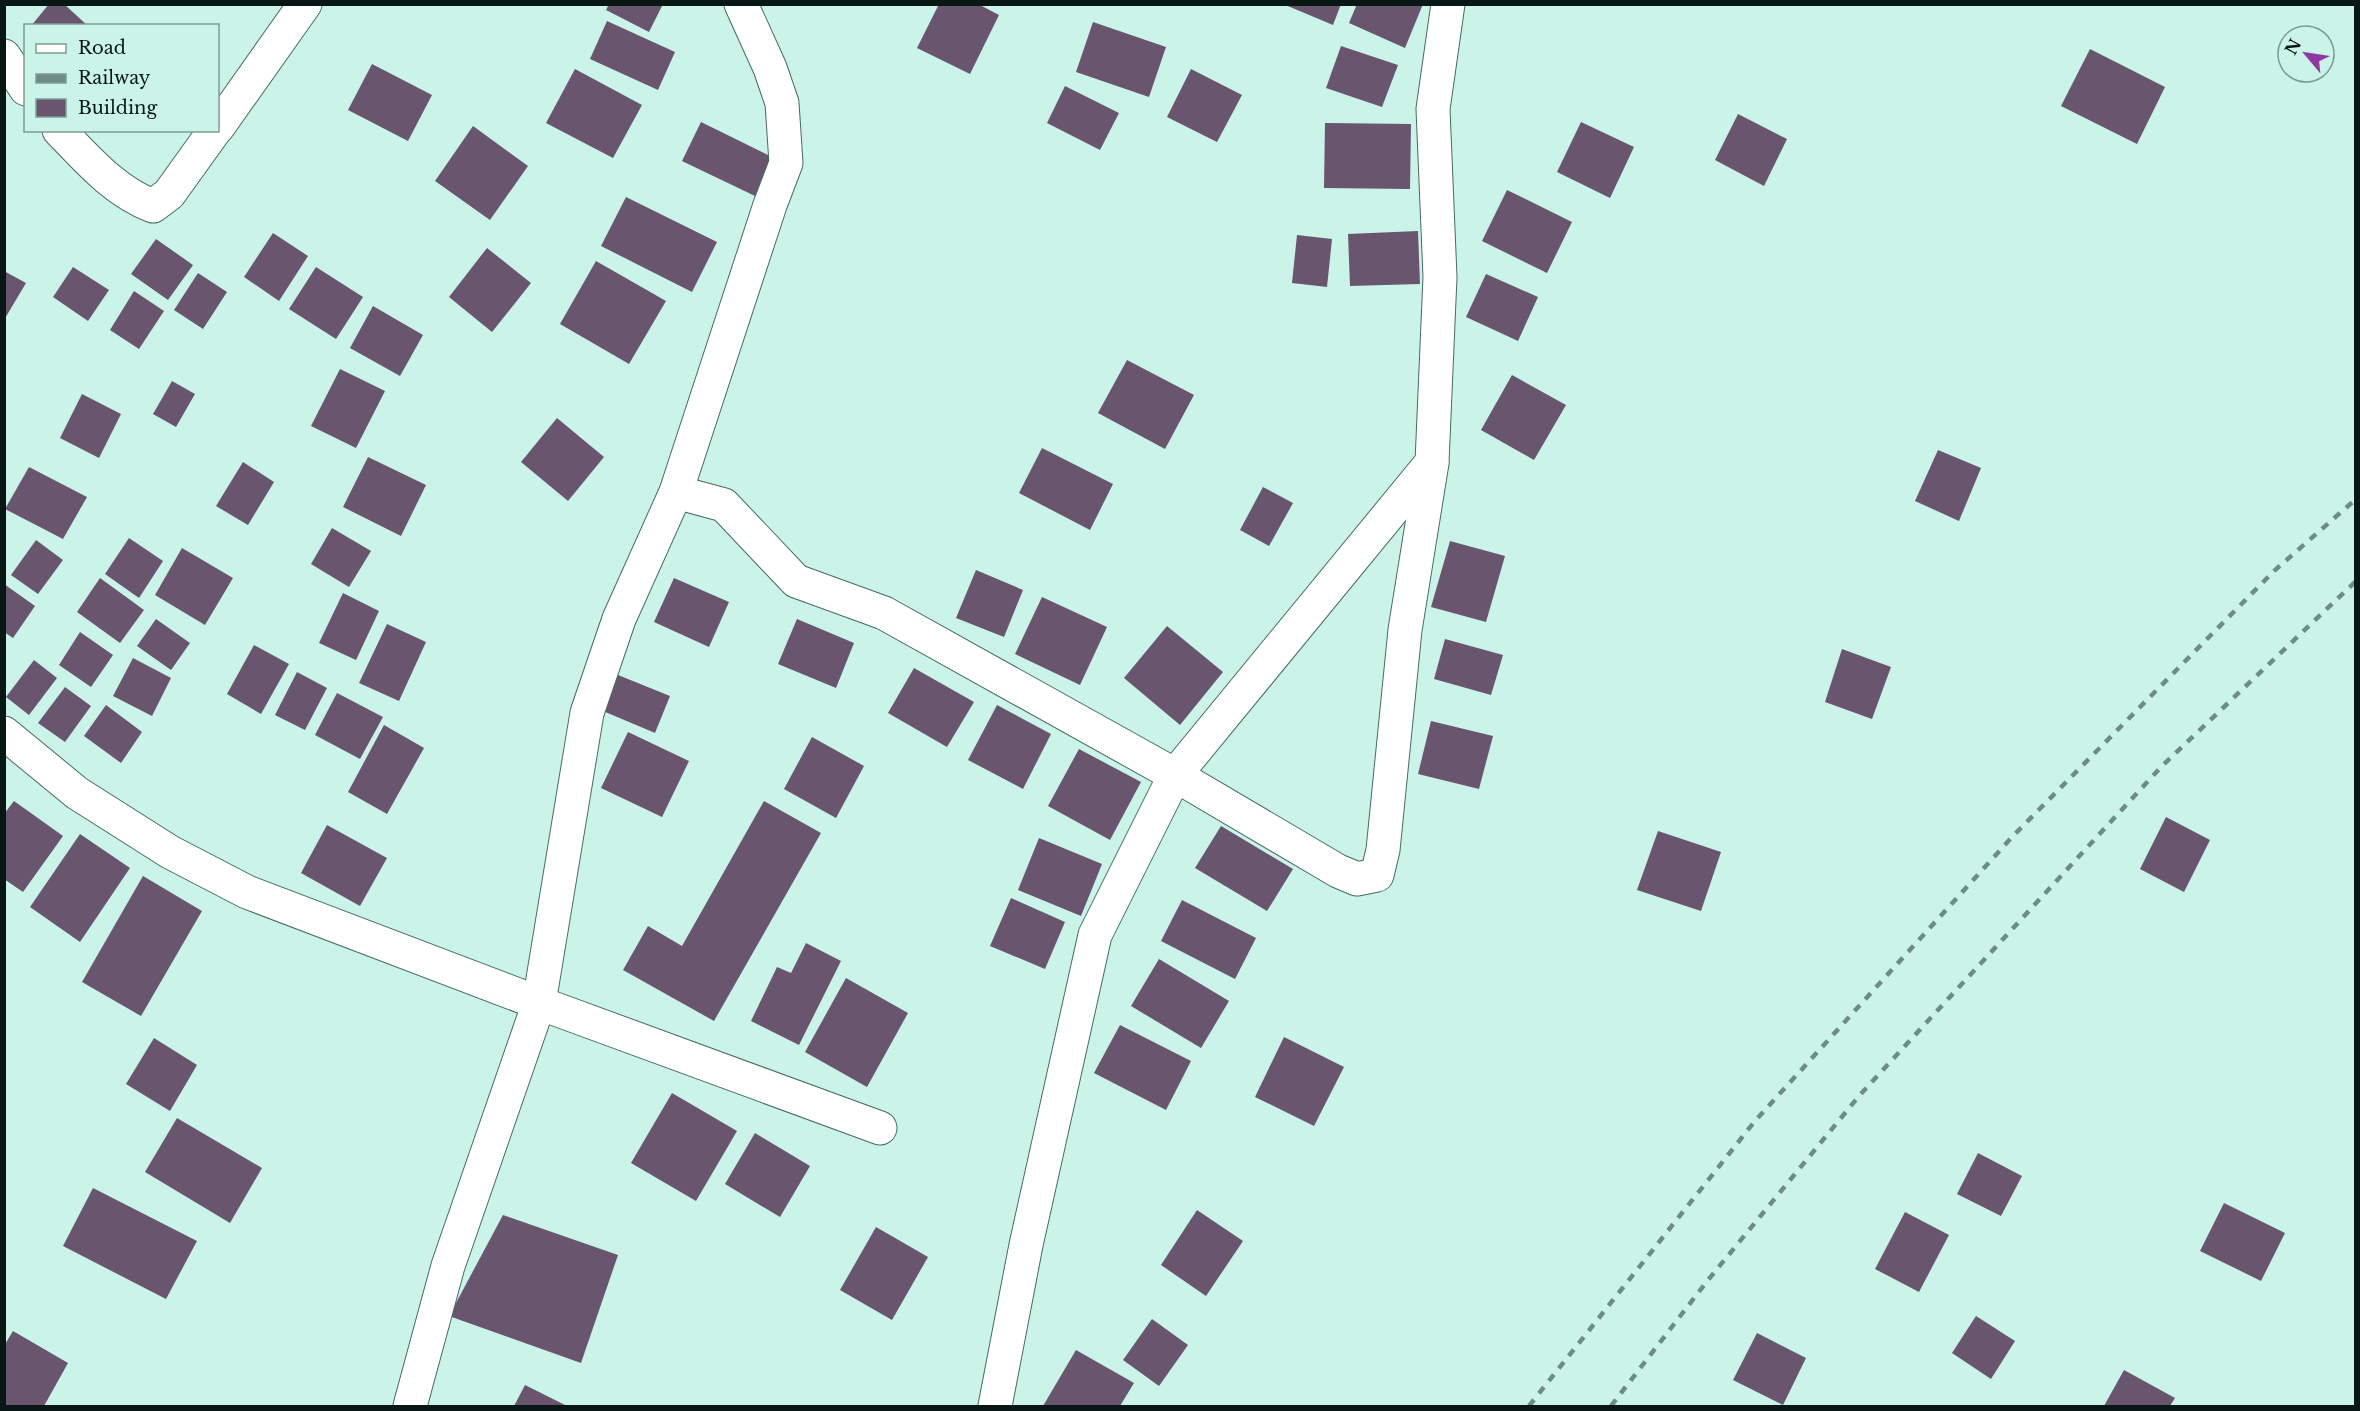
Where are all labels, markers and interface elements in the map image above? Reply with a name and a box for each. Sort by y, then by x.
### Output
legend [24,24,219,132]
north arrow [2276,24,2336,84]
text: N [2280,35,2305,58]
text: Road [78,37,126,59]
text: Railway [78,67,151,89]
text: Building [78,97,157,119]

